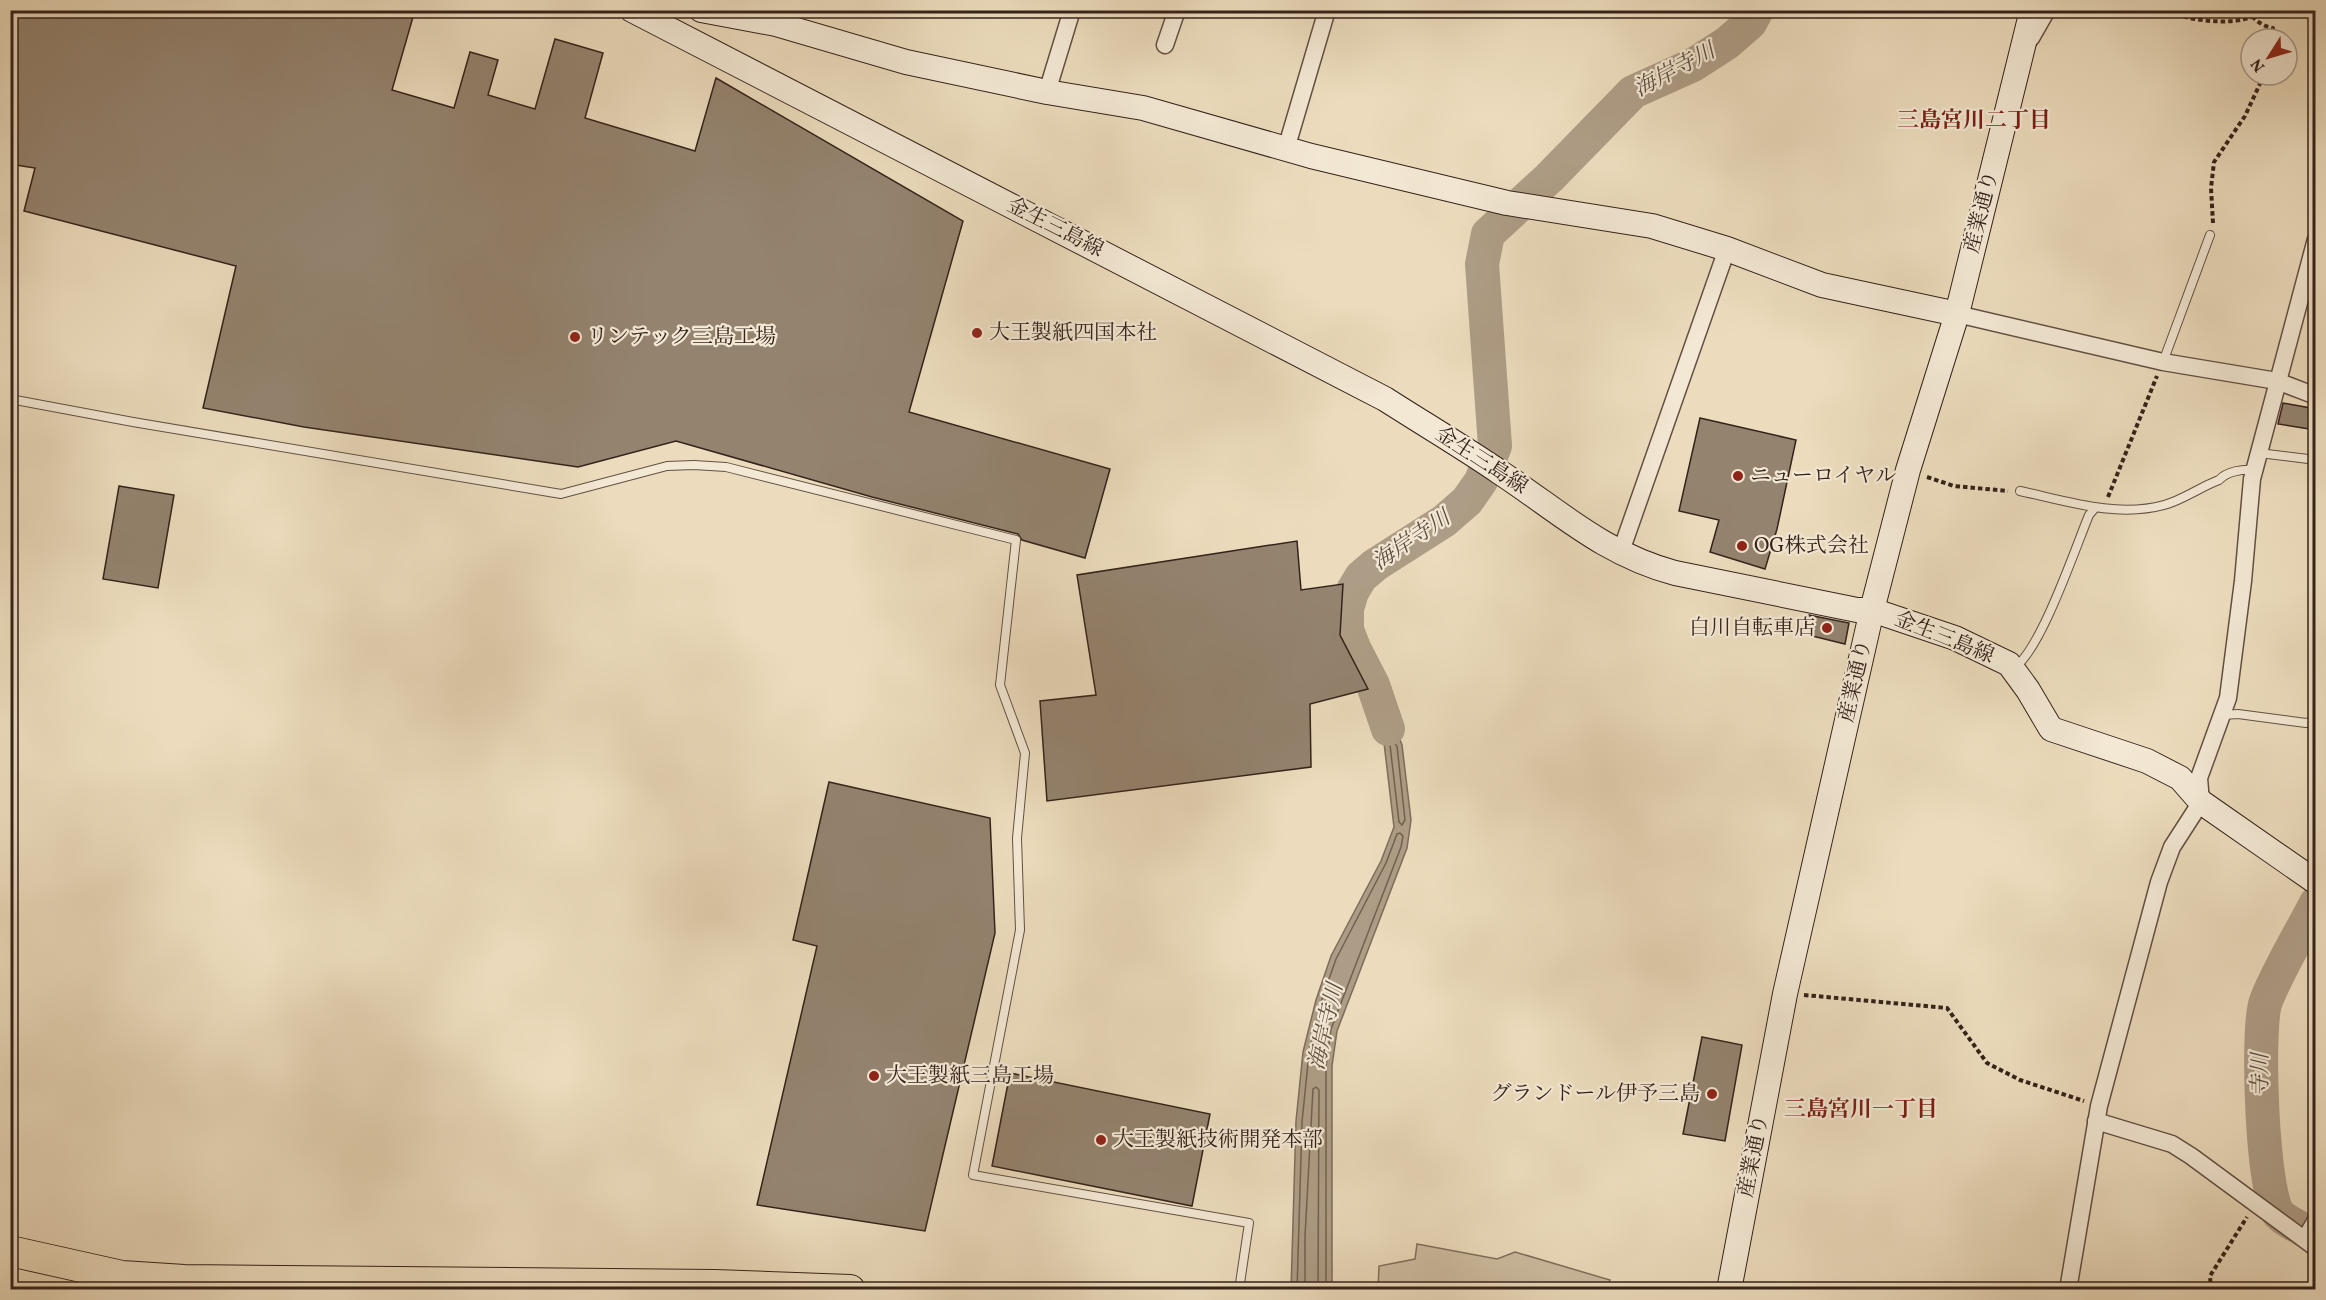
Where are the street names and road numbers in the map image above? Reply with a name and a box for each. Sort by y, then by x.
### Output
street label: 産業通り [1958,168,2006,256]
street label: 金生三島線 [1002,191,1108,265]
street label: 金生三島線 [1429,420,1533,502]
street label: 金生三島線 [1890,605,1998,671]
street label: 産業通り [1832,637,1880,725]
street label: 産業通り [1732,1112,1776,1200]

